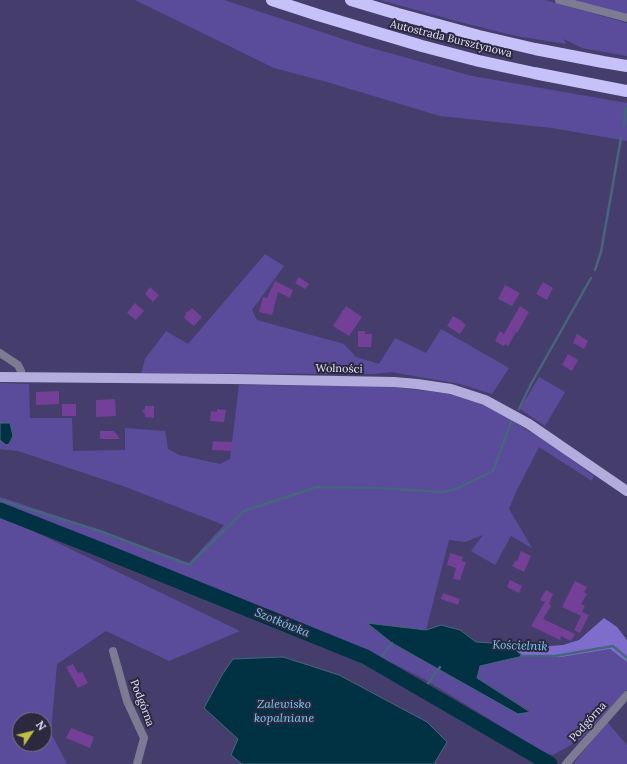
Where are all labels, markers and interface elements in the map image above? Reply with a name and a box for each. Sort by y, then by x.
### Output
street label: Autostrada Bursztynowa [389,17,513,61]
street label: Wolności [315,362,363,376]
water label: Szotkówka [252,605,312,641]
water label: Kościelnik [492,638,548,654]
street label: Podgórna [127,678,157,728]
water label: Zalewisko kopalniane [254,698,314,726]
street label: Podgórna [567,699,609,745]
north arrow [12,712,52,752]
text: N [33,718,49,733]

